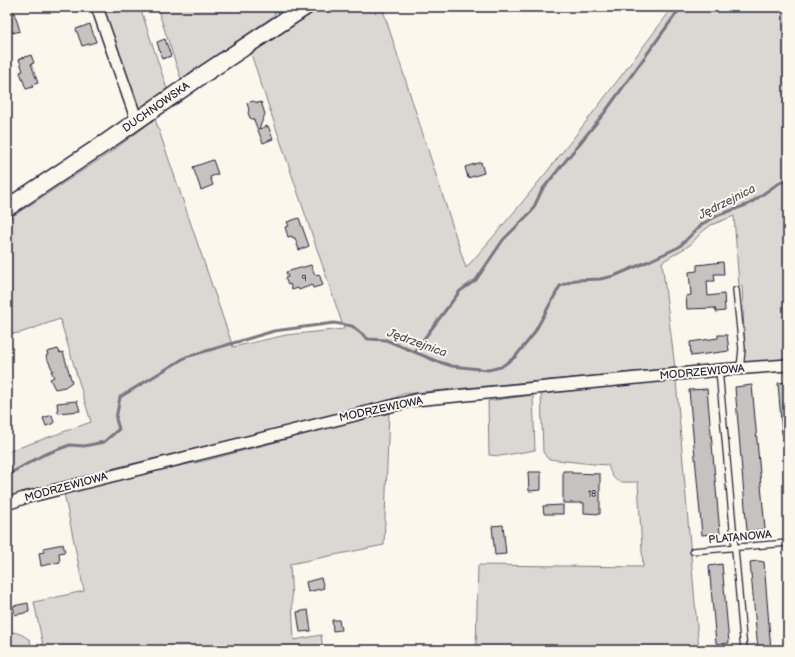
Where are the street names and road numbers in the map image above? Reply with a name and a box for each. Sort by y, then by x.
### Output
street label: DUCHNOWSKA [120,79,192,135]
street label: MODRZEWIOWA [659,362,745,382]
street label: MODRZEWIOWA [338,394,424,424]
street label: MODRZEWIOWA [23,470,109,504]
street label: PLATANOWA [708,528,772,546]

